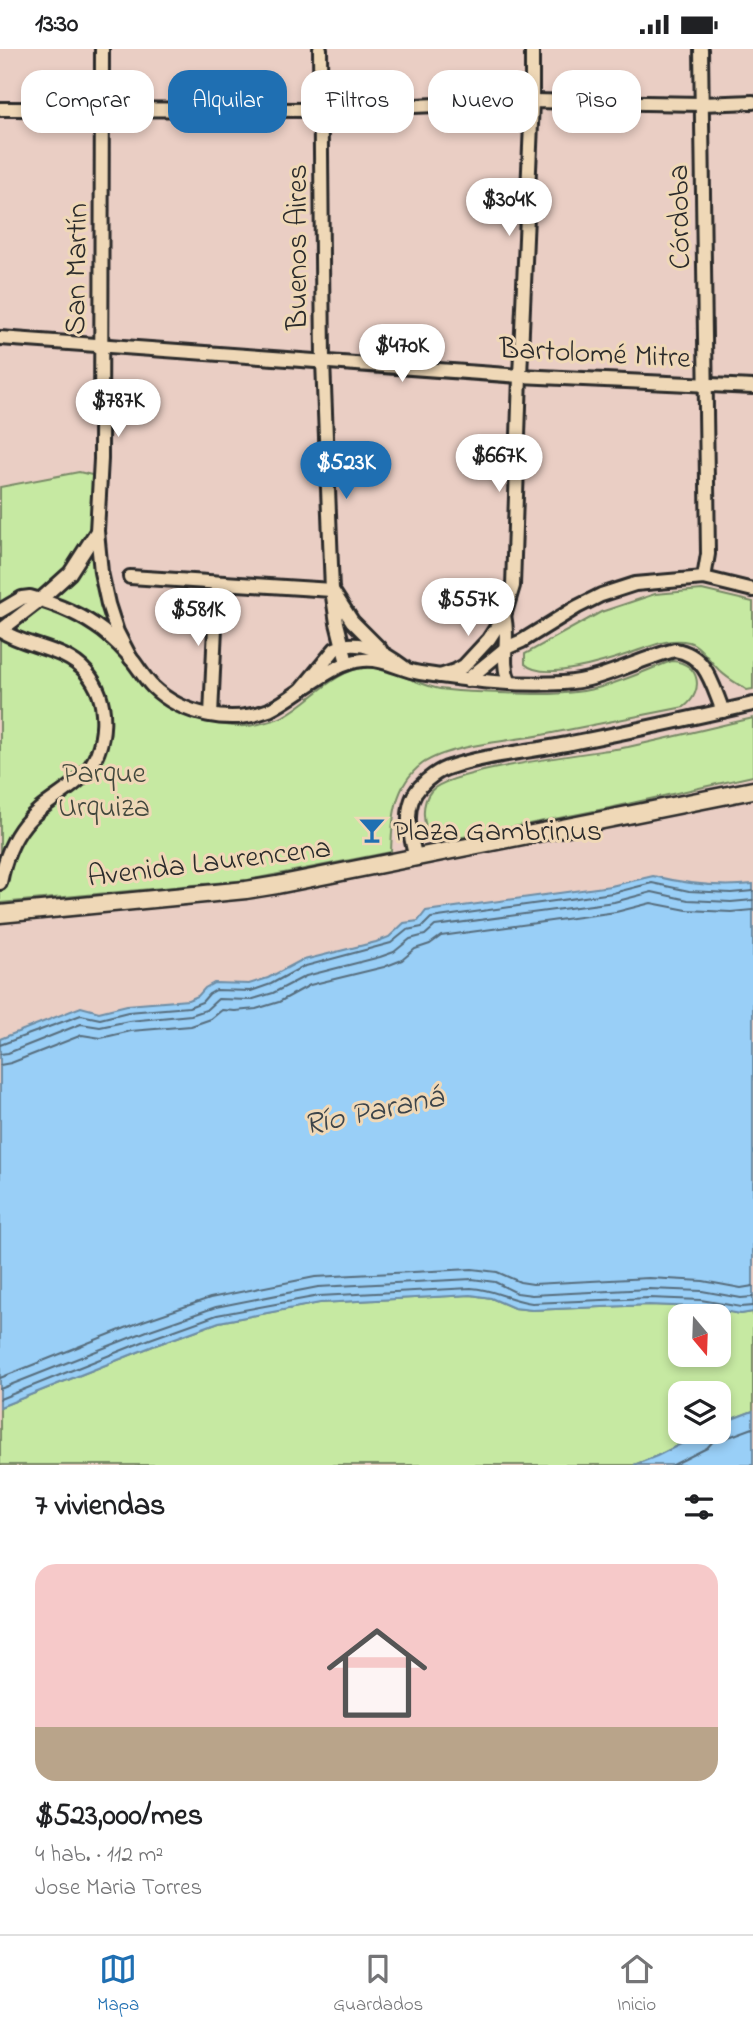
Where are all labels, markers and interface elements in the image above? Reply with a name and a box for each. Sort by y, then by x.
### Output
text: 13:30 [35,6,78,44]
chip: Comprar [21,70,154,133]
chip: Alquilar [168,70,287,133]
chip: Filtros [301,70,414,133]
chip: Nuevo [428,70,538,133]
chip: Piso [552,70,641,133]
street label: Buenos Aires [277,164,321,331]
street label: Córdoba [658,164,704,270]
pin: $304K [460,179,558,238]
text: $304K [482,184,536,217]
street label: San Martín [55,203,101,335]
pin: $470K [353,325,451,384]
street label: Bartolomé Mitre [497,328,692,382]
text: $470K [375,330,429,363]
pin: $787K [69,379,167,439]
text: $787K [92,385,144,418]
pin: $667K [450,435,548,494]
text: $667K [472,440,526,473]
pin: $523K [297,441,395,501]
text: $523K [316,447,376,480]
pin: $557K [419,579,517,638]
text: $557K [438,584,498,617]
pin: $581K [149,589,247,648]
text: $581K [171,594,225,627]
park label: Parque Urquiza [58,753,150,831]
place label: Plaza Gambrinus [393,811,602,855]
bar icon: Plaza Gambrinus [357,815,387,845]
street label: Avenida Laurencena [85,827,334,901]
water label: Río Paraná [300,1074,449,1150]
north arrow [668,1304,732,1367]
map controls [668,1304,731,1444]
button: layers [668,1381,731,1444]
text: 7 viviendas [35,1485,165,1529]
icon: filters [680,1488,718,1526]
icon: home [314,1610,440,1736]
text: $523,000/mes [35,1795,203,1839]
text: 4 hab. · 112 m² [35,1839,163,1872]
text: Jose Maria Torres [35,1872,202,1905]
tab: Mapa [97,1950,139,2019]
tab: Guardados [333,1950,423,2019]
tab: Inicio [617,1950,656,2019]

